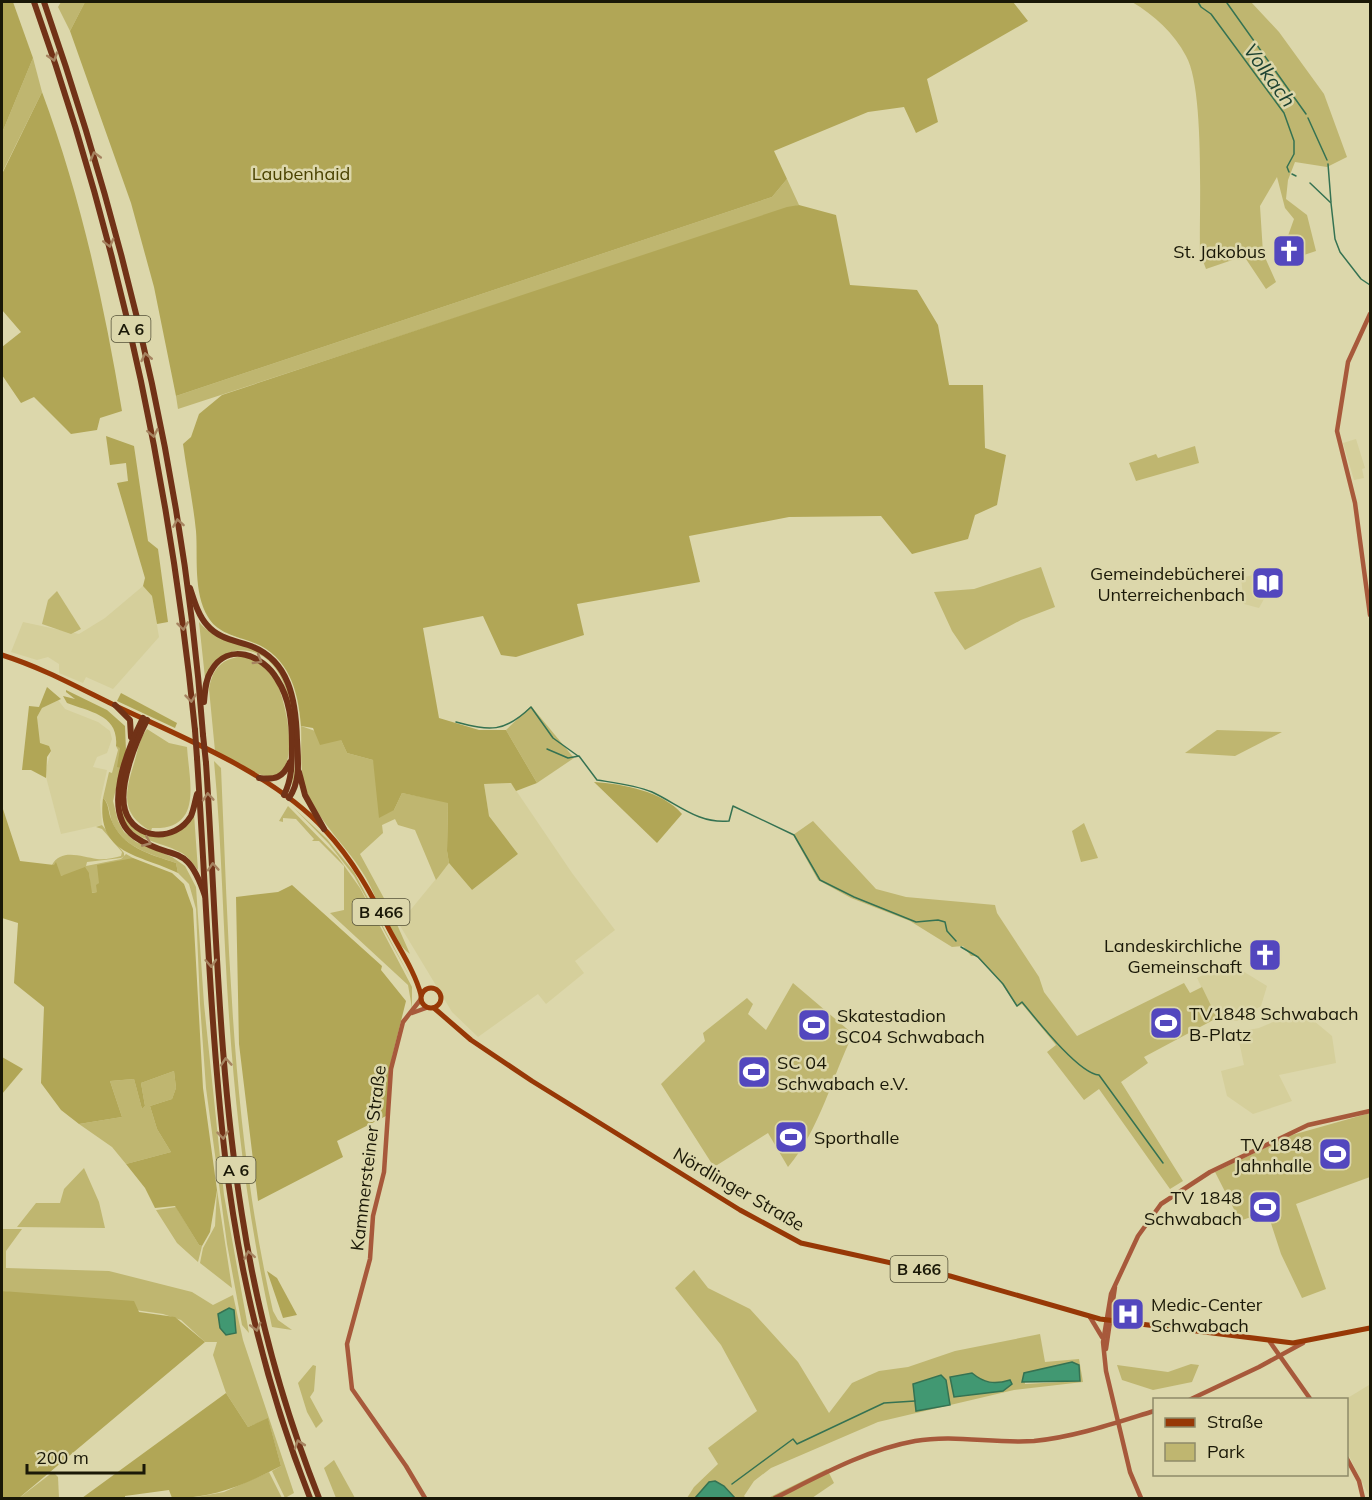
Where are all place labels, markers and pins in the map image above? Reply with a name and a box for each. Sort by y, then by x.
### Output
church icon: St. Jakobus [1271,233,1307,269]
place label: St. Jakobus [1173,240,1266,263]
place label: Gemeindebücherei Unterreichenbach [1090,562,1245,606]
library icon: Gemeindebücherei Unterreichenbach [1250,565,1286,601]
place label: Landeskirchliche Gemeinschaft [1104,934,1242,978]
church icon: Landeskirchliche Gemeinschaft [1247,937,1283,973]
place label: TV1848 Schwabach B-Platz [1189,1002,1358,1046]
place label: Skatestadion SC04 Schwabach [837,1004,985,1048]
sports icon: TV1848 Schwabach B-Platz [1148,1005,1184,1041]
sports icon: Skatestadion SC04 Schwabach [796,1007,832,1043]
place label: SC 04 Schwabach e.V. [777,1051,908,1095]
sports icon: SC 04 Schwabach e.V. [736,1054,772,1090]
sports icon: Sporthalle [773,1119,809,1155]
place label: Sporthalle [814,1126,899,1149]
place label: TV 1848 Jahnhalle [1234,1133,1312,1177]
sports icon: TV 1848 Jahnhalle [1317,1136,1353,1172]
place label: TV 1848 Schwabach [1144,1186,1242,1230]
sports icon: TV 1848 Schwabach [1247,1189,1283,1225]
place label: Medic-Center Schwabach [1151,1293,1263,1337]
hospital icon: Medic-Center Schwabach [1110,1296,1146,1332]

